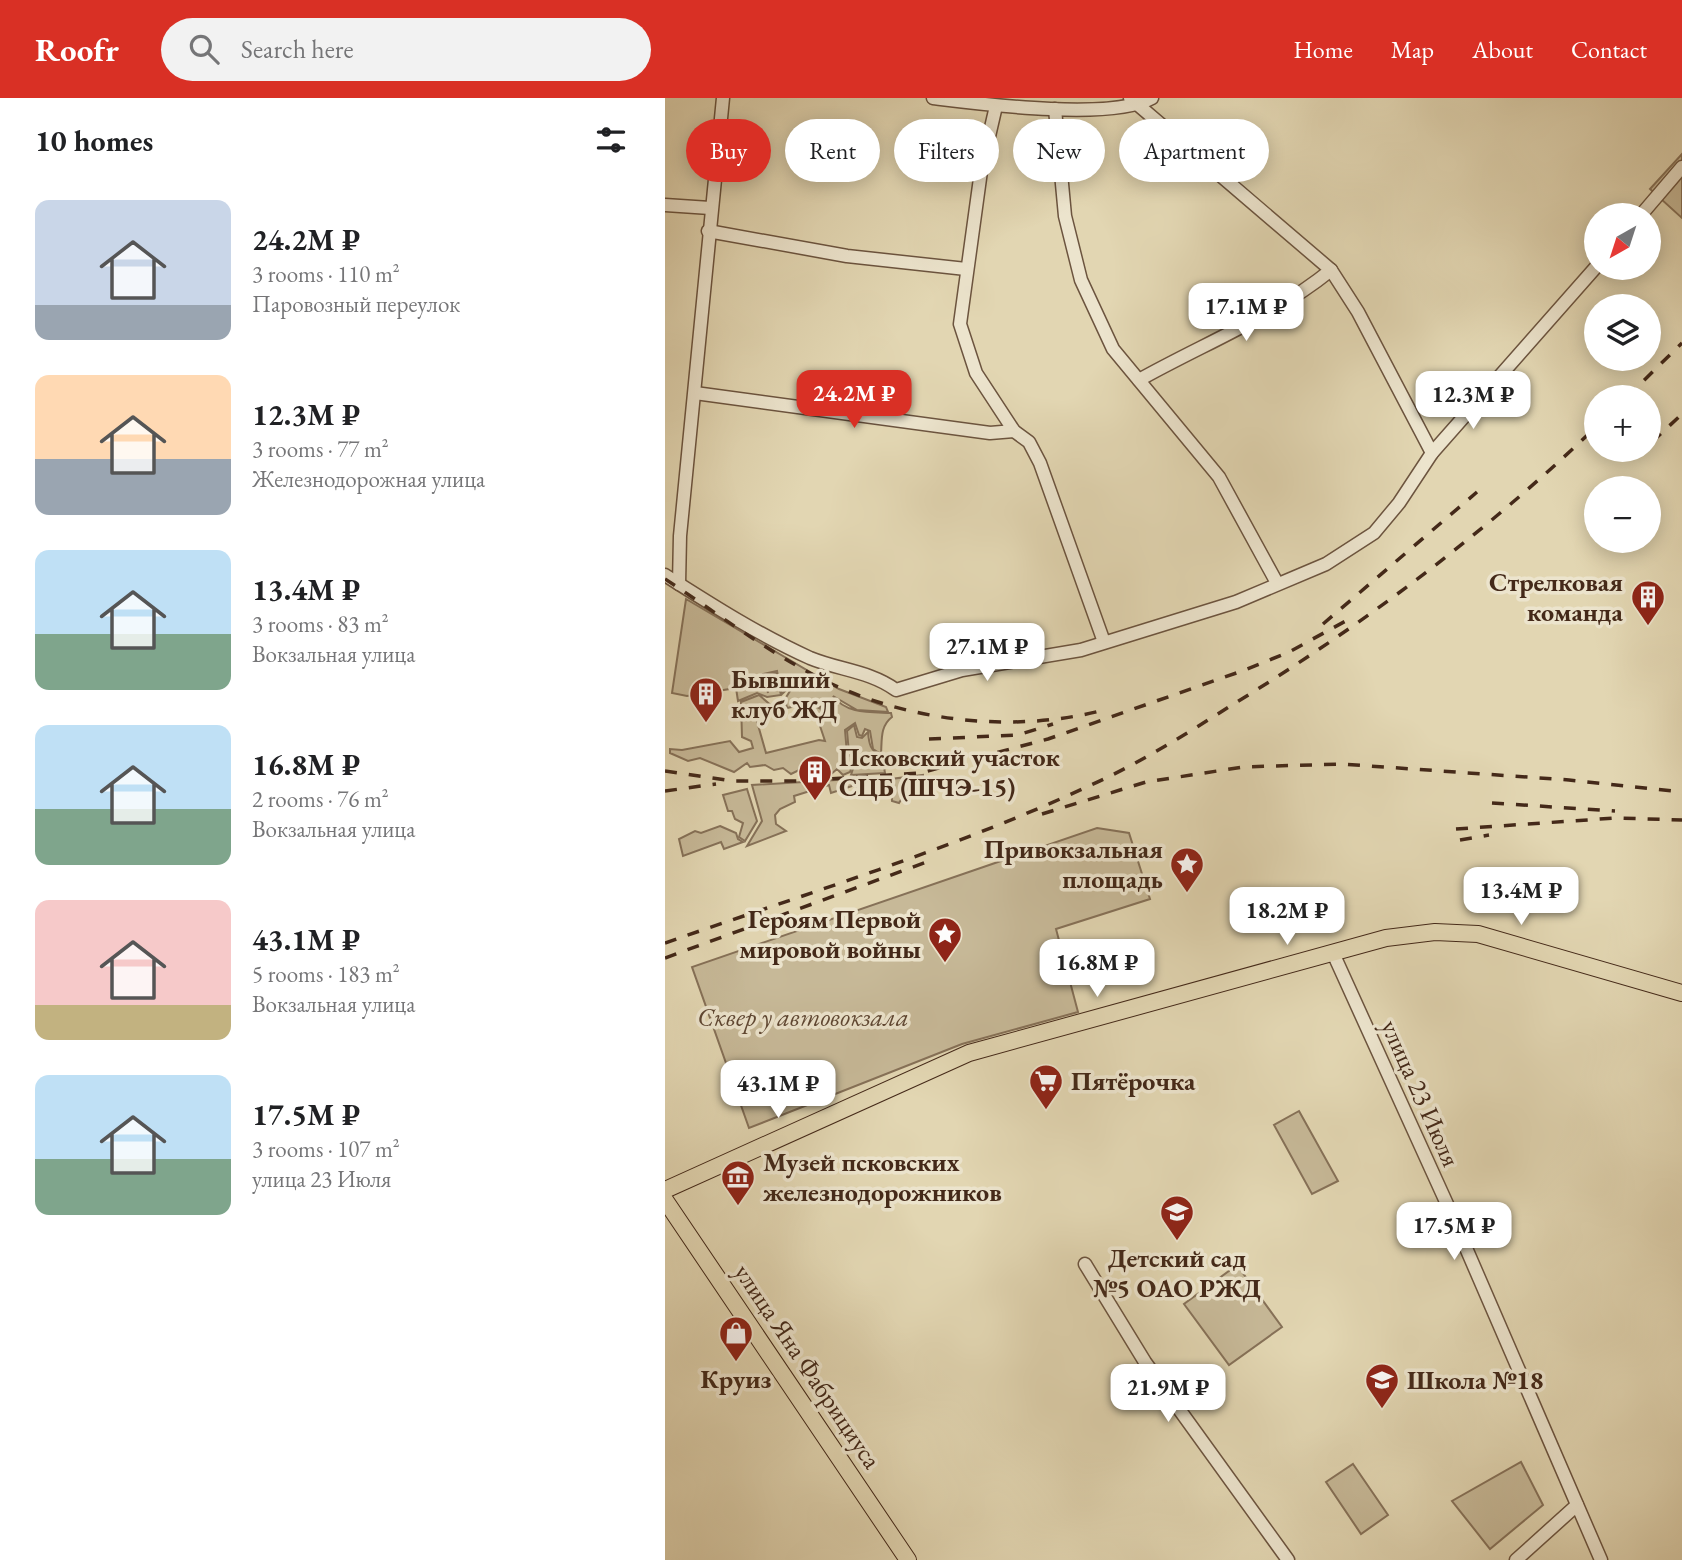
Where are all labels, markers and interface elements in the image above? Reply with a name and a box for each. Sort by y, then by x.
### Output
search box [161,18,651,81]
text: Roofr [35,28,119,71]
icon: search [185,30,223,68]
text: Search here [241,32,354,66]
text: Home [1293,34,1353,65]
text: Map [1391,34,1434,65]
text: About [1472,34,1533,65]
text: Contact [1571,34,1647,65]
chip: Buy [686,119,771,182]
chip: Rent [785,119,880,182]
chip: Filters [894,119,999,182]
chip: New [1013,119,1105,182]
chip: Apartment [1119,119,1269,182]
text: 10 homes [35,121,153,160]
icon: filters [592,121,630,159]
north arrow [1584,203,1661,280]
map controls [1584,203,1661,553]
text: 24.2M ₽ [252,220,360,259]
icon: home [91,228,175,312]
text: 3 rooms · 110 m² [252,259,400,289]
pin: 17.1M ₽ [1181,284,1311,343]
text: Паровозный переулок [252,289,460,319]
text: 17.1M ₽ [1205,291,1287,321]
button: layers [1584,294,1661,371]
pin: 24.2M ₽ [789,370,919,430]
pin: 12.3M ₽ [1408,372,1538,431]
text: 24.2M ₽ [813,378,895,408]
text: 12.3M ₽ [1432,379,1514,409]
button: + [1584,385,1661,462]
text: 12.3M ₽ [252,395,360,434]
icon: home [91,403,175,487]
text: 3 rooms · 77 m² [252,434,389,464]
text: Железнодорожная улица [252,464,485,494]
button: − [1584,476,1661,553]
place label: Стрелковая команда [1489,565,1624,629]
text: 13.4M ₽ [252,570,360,609]
icon: home [91,578,175,662]
building icon: Стрелковая команда [1629,578,1667,627]
text: 3 rooms · 83 m² [252,609,389,639]
pin: 27.1M ₽ [922,624,1052,683]
text: 27.1M ₽ [946,631,1028,661]
text: Вокзальная улица [252,639,415,669]
place label: Бывший клуб ЖД [731,662,838,726]
building icon: Бывший клуб ЖД [687,675,725,724]
place label: Псковский участок СЦБ (ШЧЭ-15) [839,740,1060,804]
text: 16.8M ₽ [252,745,360,784]
icon: home [91,753,175,837]
building icon: Псковский участок СЦБ (ШЧЭ-15) [796,753,834,802]
text: 2 rooms · 76 m² [252,784,389,814]
text: Вокзальная улица [252,814,415,844]
place label: Привокзальная площадь [984,832,1163,896]
place icon: Привокзальная площадь [1168,845,1206,894]
pin: 13.4M ₽ [1456,868,1586,927]
text: 13.4M ₽ [1480,875,1562,905]
pin: 18.2M ₽ [1222,888,1352,947]
text: 18.2M ₽ [1246,895,1328,925]
place label: Героям Первой мировой войны [739,902,921,966]
place icon: Героям Первой мировой войны [926,915,964,964]
text: 43.1M ₽ [252,920,360,959]
icon: home [91,928,175,1012]
pin: 16.8M ₽ [1032,940,1162,999]
text: 16.8M ₽ [1056,947,1138,977]
text: 5 rooms · 183 m² [252,959,400,989]
text: Вокзальная улица [252,989,415,1019]
park label: Сквер у автовокзала [697,1000,909,1034]
street label: улица 23 Июля [1373,1014,1469,1172]
pin: 43.1M ₽ [713,1060,843,1120]
supermarket icon: Пятёрочка [1027,1062,1065,1111]
place label: Пятёрочка [1071,1064,1196,1098]
text: 43.1M ₽ [737,1068,819,1098]
text: 17.5M ₽ [252,1095,360,1134]
icon: home [91,1103,175,1187]
text: 3 rooms · 107 m² [252,1134,400,1164]
place label: Музей псковских железнодорожников [763,1145,1002,1209]
museum icon: Музей псковских железнодорожников [719,1158,757,1207]
text: улица 23 Июля [252,1164,391,1194]
school or university icon: Детский сад №5 ОАО РЖД [1158,1193,1196,1242]
pin: 17.5M ₽ [1389,1202,1519,1262]
text: 17.5M ₽ [1413,1210,1495,1240]
place label: Детский сад №5 ОАО РЖД [1093,1241,1261,1305]
street label: улица Яна Фабрициуса [727,1257,890,1476]
shop icon: Круиз [717,1314,755,1363]
school or university icon: Школа №18 [1363,1361,1401,1410]
place label: Круиз [701,1362,772,1396]
place label: Школа №18 [1407,1363,1543,1397]
pin: 21.9M ₽ [1103,1364,1233,1424]
text: 21.9M ₽ [1127,1372,1209,1402]

